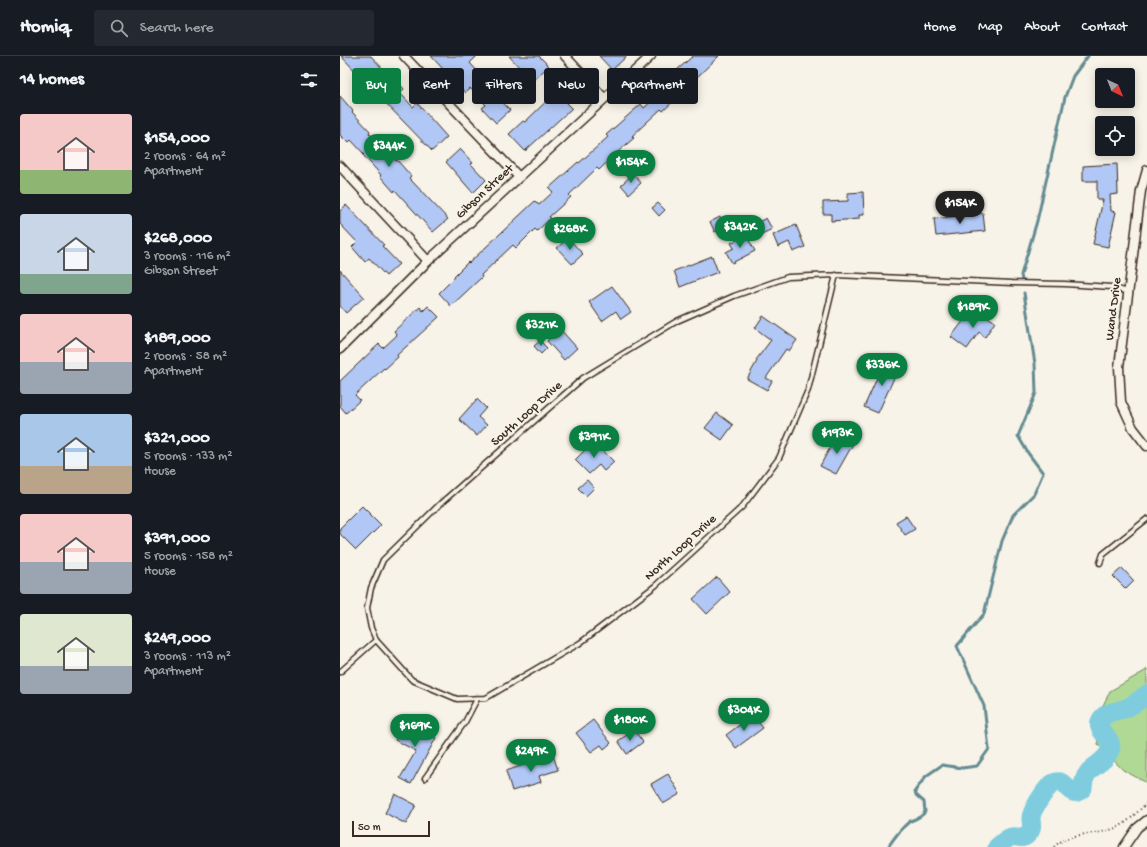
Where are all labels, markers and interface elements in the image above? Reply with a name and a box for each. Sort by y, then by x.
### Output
search box [94,10,374,46]
text: Homiq [20,16,70,39]
icon: search [108,17,130,39]
text: Search here [140,19,214,37]
text: Home [924,19,956,36]
text: Map [978,19,1002,36]
text: About [1024,19,1060,36]
text: Contact [1082,19,1127,36]
chip: Buy [352,68,401,104]
chip: Rent [409,68,464,104]
chip: Filters [472,68,536,104]
chip: New [544,68,599,104]
chip: Apartment [607,68,698,104]
north arrow [1095,68,1135,108]
map controls [1095,68,1135,156]
icon: filters [298,69,320,91]
text: 14 homes [20,70,84,90]
button: locate [1095,116,1135,156]
text: $154,000 [144,129,210,149]
icon: home [52,130,100,178]
pin: $344K [361,134,417,168]
text: $344K [373,139,405,154]
text: 2 rooms · 64 m² [144,149,226,164]
pin: $154K [603,150,659,184]
text: $154K [615,155,647,170]
street label: Gibson Street [453,160,518,222]
text: Apartment [144,164,203,179]
pin: $154K [932,191,988,225]
text: $154K [944,196,976,211]
pin: $342K [712,215,768,249]
pin: $268K [542,217,598,251]
text: $342K [724,220,756,235]
text: $268K [553,222,587,237]
text: $268,000 [144,229,212,249]
icon: home [52,230,100,278]
text: 3 rooms · 116 m² [144,249,231,264]
text: Gibson Street [144,264,217,279]
street label: Wand Drive [1103,276,1125,341]
pin: $189K [945,295,1001,329]
text: $189K [957,300,989,315]
pin: $321K [513,313,569,347]
text: $321K [525,318,557,333]
text: $189,000 [144,329,211,349]
icon: home [52,330,100,378]
text: 2 rooms · 58 m² [144,349,227,364]
pin: $336K [854,353,910,387]
text: $336K [865,358,899,373]
text: Apartment [144,364,203,379]
street label: South Loop Drive [488,378,566,450]
pin: $193K [809,421,865,455]
pin: $391K [566,425,622,459]
text: $193K [821,426,853,441]
text: $321,000 [144,429,210,449]
icon: home [52,430,100,478]
text: $391K [578,430,610,445]
text: 5 rooms · 133 m² [144,449,232,464]
text: House [144,464,176,479]
street label: North Loop Drive [642,512,720,584]
text: $391,000 [144,529,210,549]
icon: home [52,530,100,578]
text: 5 rooms · 158 m² [144,549,233,564]
text: House [144,564,176,579]
text: $249,000 [144,629,211,649]
icon: home [52,630,100,678]
text: 3 rooms · 113 m² [144,649,231,664]
text: Apartment [144,664,203,679]
pin: $304K [716,698,772,732]
text: $304K [727,703,761,718]
pin: $180K [602,708,658,742]
text: $180K [614,713,646,728]
pin: $169K [387,714,443,748]
text: $169K [399,719,431,734]
pin: $249K [503,739,559,773]
text: $249K [515,744,547,759]
scale bar [352,819,430,838]
text: 50 m [358,822,380,834]

